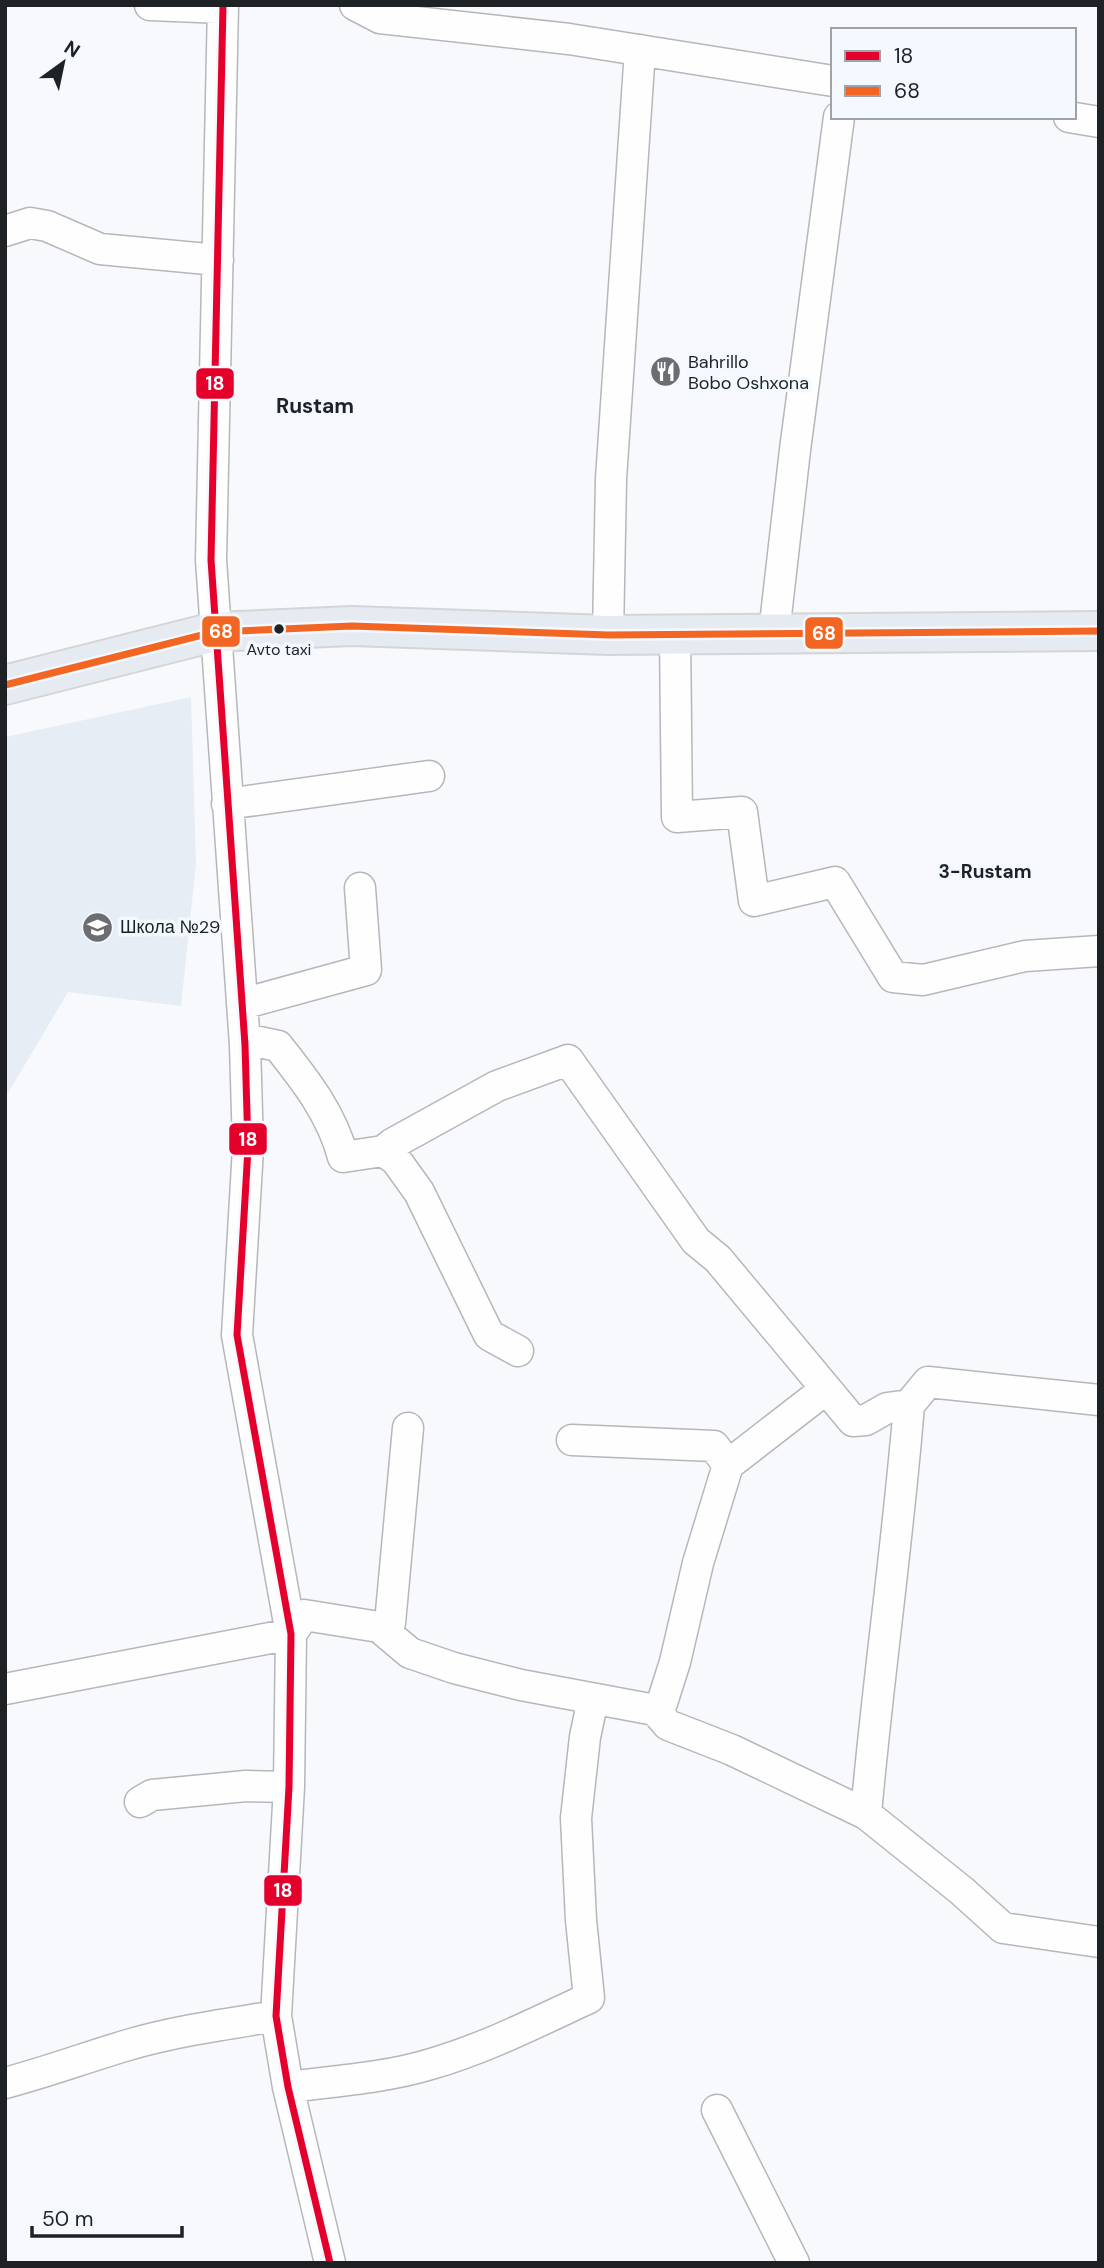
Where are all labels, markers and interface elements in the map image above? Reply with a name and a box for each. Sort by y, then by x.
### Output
north arrow [28,28,98,98]
legend [831,28,1076,119]
text: N [59,35,85,63]
text: 18 [894,42,913,70]
text: 68 [894,77,920,105]
place label: Bahrillo Bobo Oshxona [688,350,809,395]
restaurant icon: Bahrillo Bobo Oshxona [648,355,682,389]
line badge: 18 [195,367,235,400]
text: 18 [206,371,224,396]
district label: Rustam [276,392,354,420]
line badge: 68 [201,615,241,648]
line badge: 68 [804,616,844,650]
text: 68 [209,619,233,644]
text: 68 [812,621,836,646]
marker: Avto taxi [272,622,286,636]
place label: Avto taxi [247,639,311,660]
district label: 3-Rustam [938,859,1032,884]
school or university icon: Школа №29 [80,910,114,944]
place label: Школа №29 [120,915,220,939]
line badge: 18 [228,1122,268,1156]
text: 18 [239,1127,257,1152]
line badge: 18 [263,1874,303,1907]
text: 18 [274,1878,292,1903]
scale bar [32,2194,182,2238]
text: 50 m [42,2205,93,2233]

